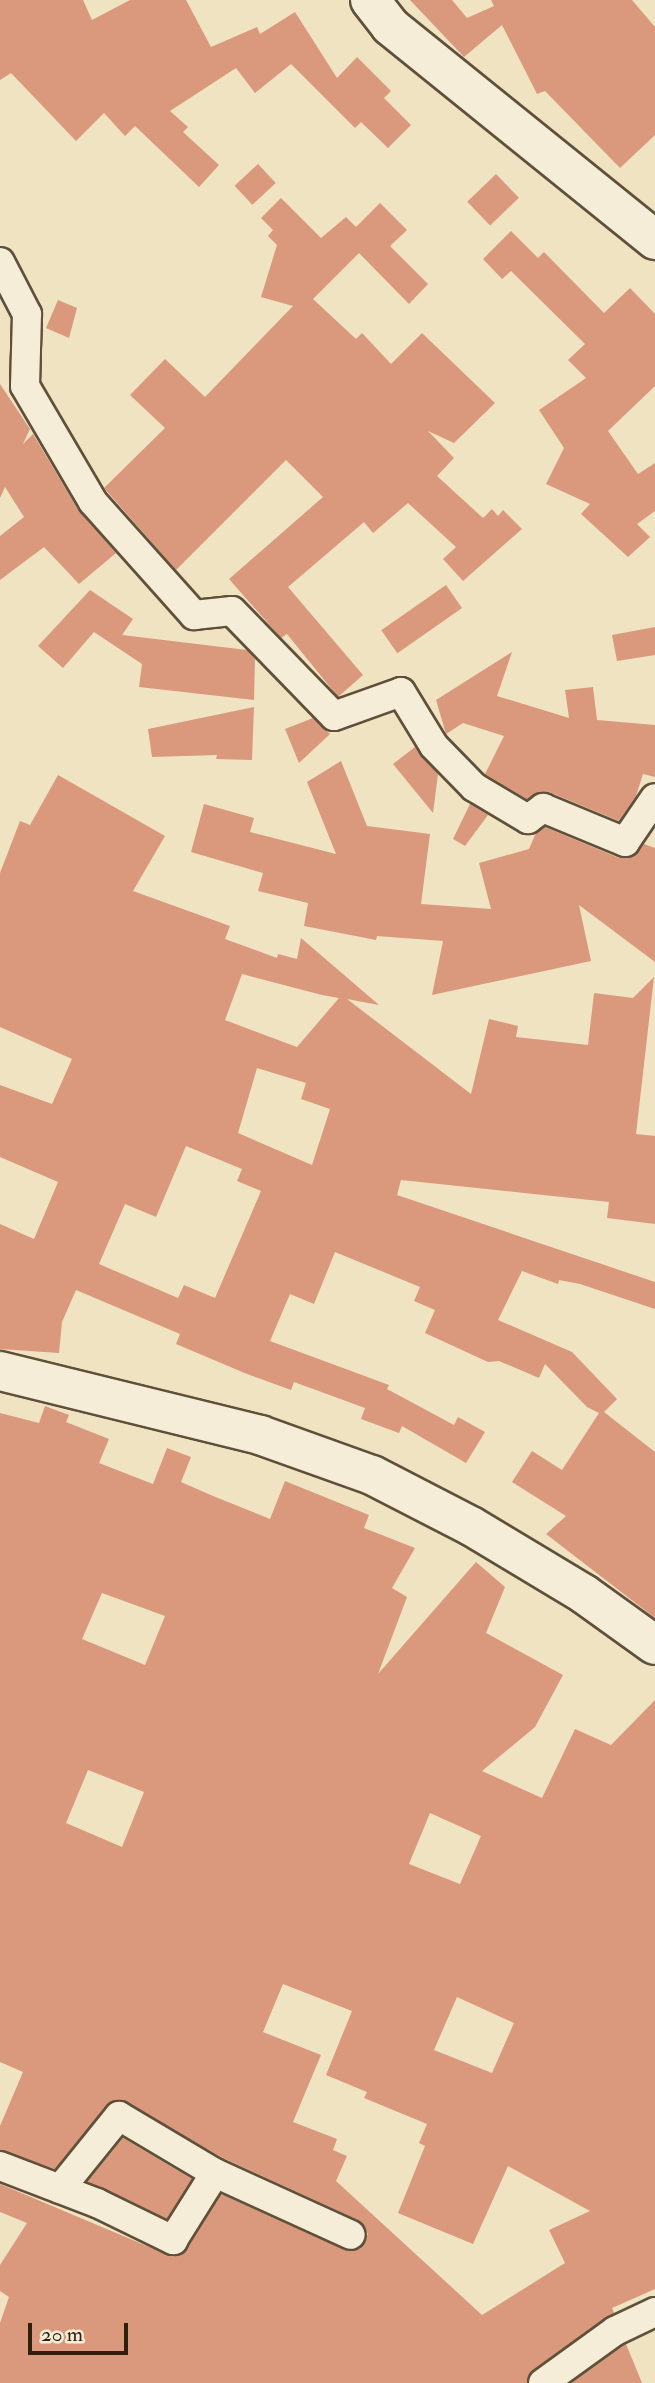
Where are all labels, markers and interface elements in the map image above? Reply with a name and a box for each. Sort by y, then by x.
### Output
scale bar [32,2310,131,2354]
text: 20 m [41,2321,83,2348]

